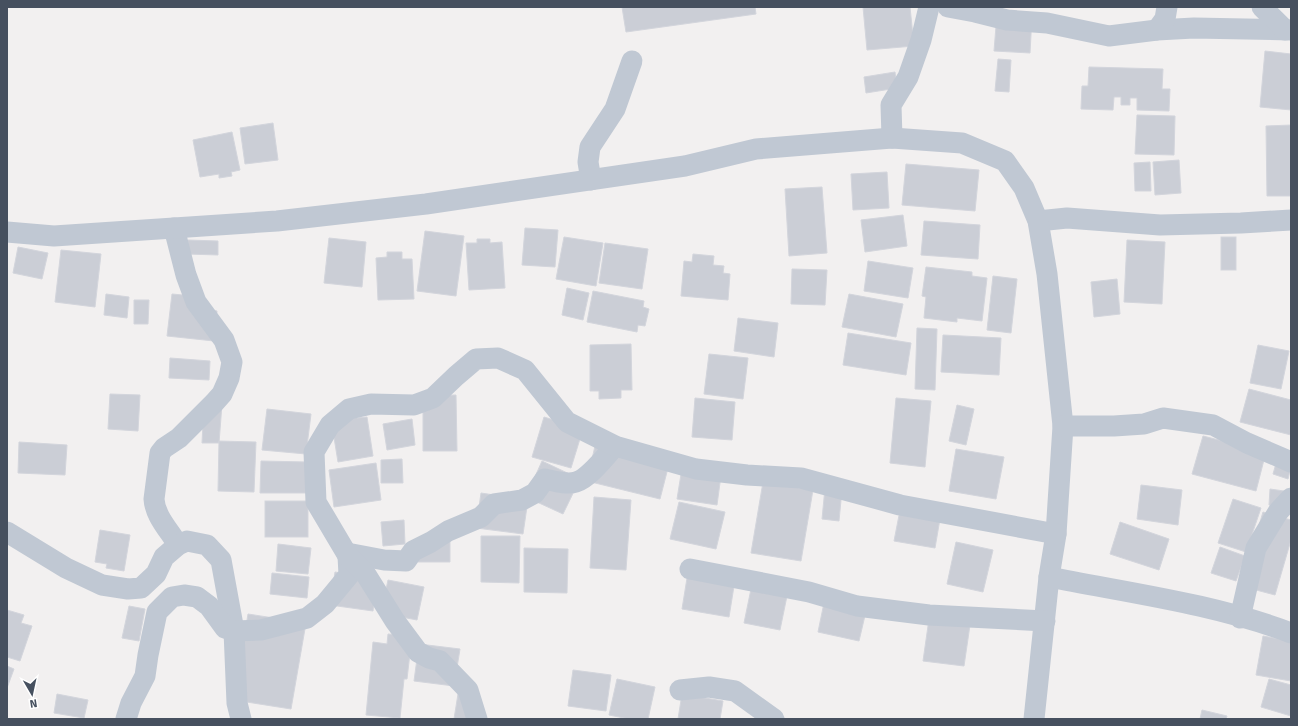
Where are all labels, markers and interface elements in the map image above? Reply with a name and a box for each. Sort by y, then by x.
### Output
north arrow [12,674,52,714]
text: N [29,696,38,710]

